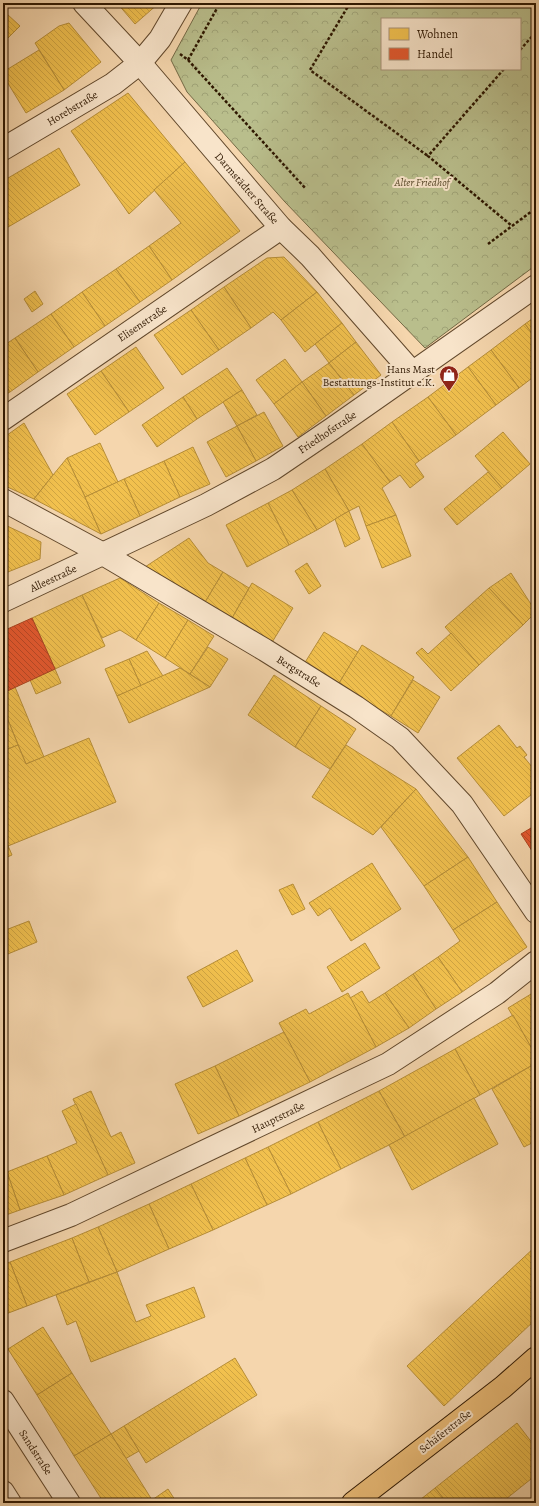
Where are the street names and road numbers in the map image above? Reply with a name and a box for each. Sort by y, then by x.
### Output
street label: Horebstraße [44,87,101,130]
street label: Darmstädter Straße [211,149,282,227]
street label: Elisenstraße [115,301,170,345]
street label: Friedhofstraße [295,407,359,457]
street label: Alleestraße [26,561,79,596]
street label: Bergstraße [274,652,324,691]
street label: Hauptstraße [249,1098,307,1137]
street label: Schäferstraße [416,1406,475,1457]
street label: Sandstraße [15,1427,56,1478]

